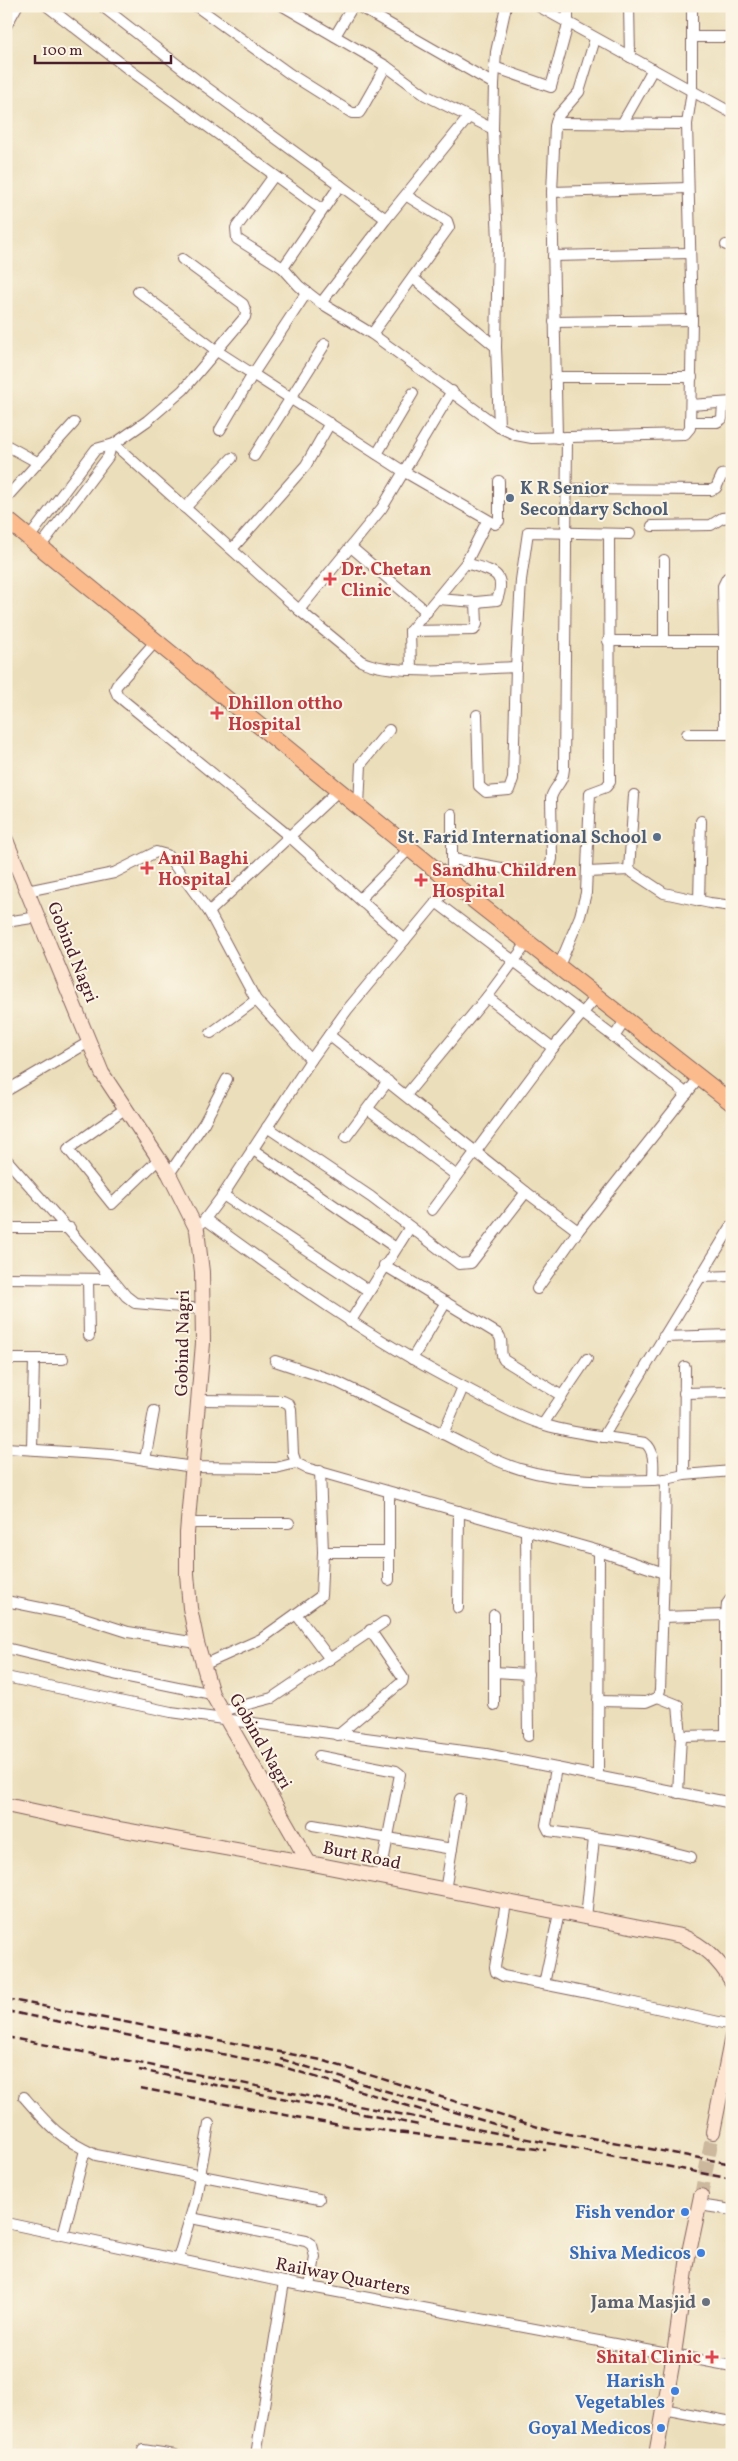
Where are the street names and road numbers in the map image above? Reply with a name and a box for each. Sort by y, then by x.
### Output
street label: Gobind Nagri [40,898,103,1007]
street label: Gobind Nagri [170,1289,197,1397]
street label: Gobind Nagri [222,1689,297,1794]
street label: Burt Road [320,1836,403,1877]
street label: Railway Quarters [273,2252,412,2303]

